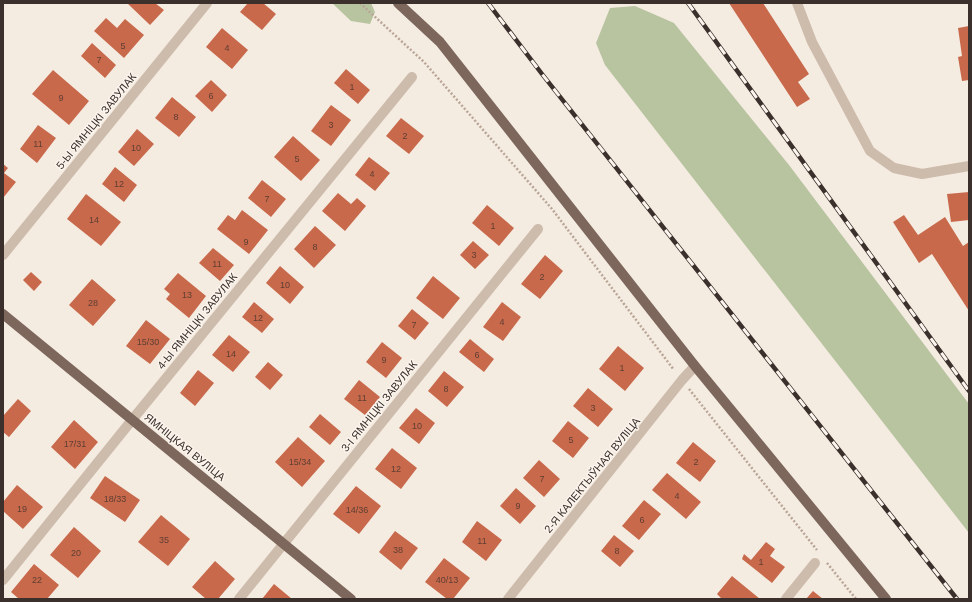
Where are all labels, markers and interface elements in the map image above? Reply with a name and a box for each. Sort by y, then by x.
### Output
house number: 5 [120,41,126,51]
house number: 4 [224,43,230,53]
house number: 7 [96,55,102,65]
street label: 5-Ы ЯМНІЦКІ ЗАВУЛАК [54,70,139,171]
house number: 1 [349,82,355,92]
house number: 6 [208,91,214,101]
house number: 9 [58,93,64,103]
house number: 8 [173,112,179,122]
house number: 3 [328,120,334,130]
house number: 2 [402,131,408,141]
house number: 11 [33,139,43,149]
house number: 10 [131,143,141,153]
house number: 5 [294,154,300,164]
house number: 4 [369,169,375,179]
house number: 12 [114,179,124,189]
house number: 7 [264,194,270,204]
house number: 14 [89,215,99,225]
house number: 1 [490,221,496,231]
house number: 9 [243,237,249,247]
house number: 8 [312,242,318,252]
house number: 3 [471,250,477,260]
house number: 11 [212,259,222,269]
street label: 4-Ы ЯМНІЦКІ ЗАВУЛАК [155,270,240,371]
house number: 2 [539,272,545,282]
house number: 10 [280,280,290,290]
house number: 13 [182,290,192,300]
house number: 28 [88,298,98,308]
house number: 12 [253,313,263,323]
house number: 4 [499,317,505,327]
house number: 7 [411,320,417,330]
house number: 15/30 [137,337,159,347]
house number: 14 [226,349,236,359]
house number: 6 [474,350,480,360]
house number: 9 [381,355,387,365]
street label: 3-І ЯМНІЦКІ ЗАВУЛАК [339,358,420,454]
house number: 1 [619,363,625,373]
house number: 8 [443,384,449,394]
house number: 11 [357,393,367,403]
house number: 3 [590,403,596,413]
street label: ЯМНІЦКАЯ ВУЛІЦА [142,411,228,484]
street label: 2-Я КАЛЕКТЫЎНАЯ ВУЛІЦА [542,414,643,535]
house number: 10 [412,421,422,431]
house number: 5 [568,435,574,445]
house number: 17/31 [64,439,86,449]
house number: 15/34 [289,457,311,467]
house number: 2 [693,457,699,467]
house number: 12 [391,464,401,474]
house number: 7 [539,474,545,484]
house number: 4 [674,491,680,501]
house number: 18/33 [104,494,126,504]
house number: 9 [515,501,521,511]
house number: 19 [17,504,27,514]
house number: 14/36 [346,505,368,515]
house number: 6 [639,515,645,525]
house number: 35 [159,535,169,545]
house number: 11 [477,536,487,546]
house number: 38 [393,545,403,555]
house number: 8 [614,546,620,556]
house number: 20 [71,548,81,558]
house number: 1 [758,557,764,567]
house number: 22 [32,575,42,585]
house number: 40/13 [436,575,458,585]

